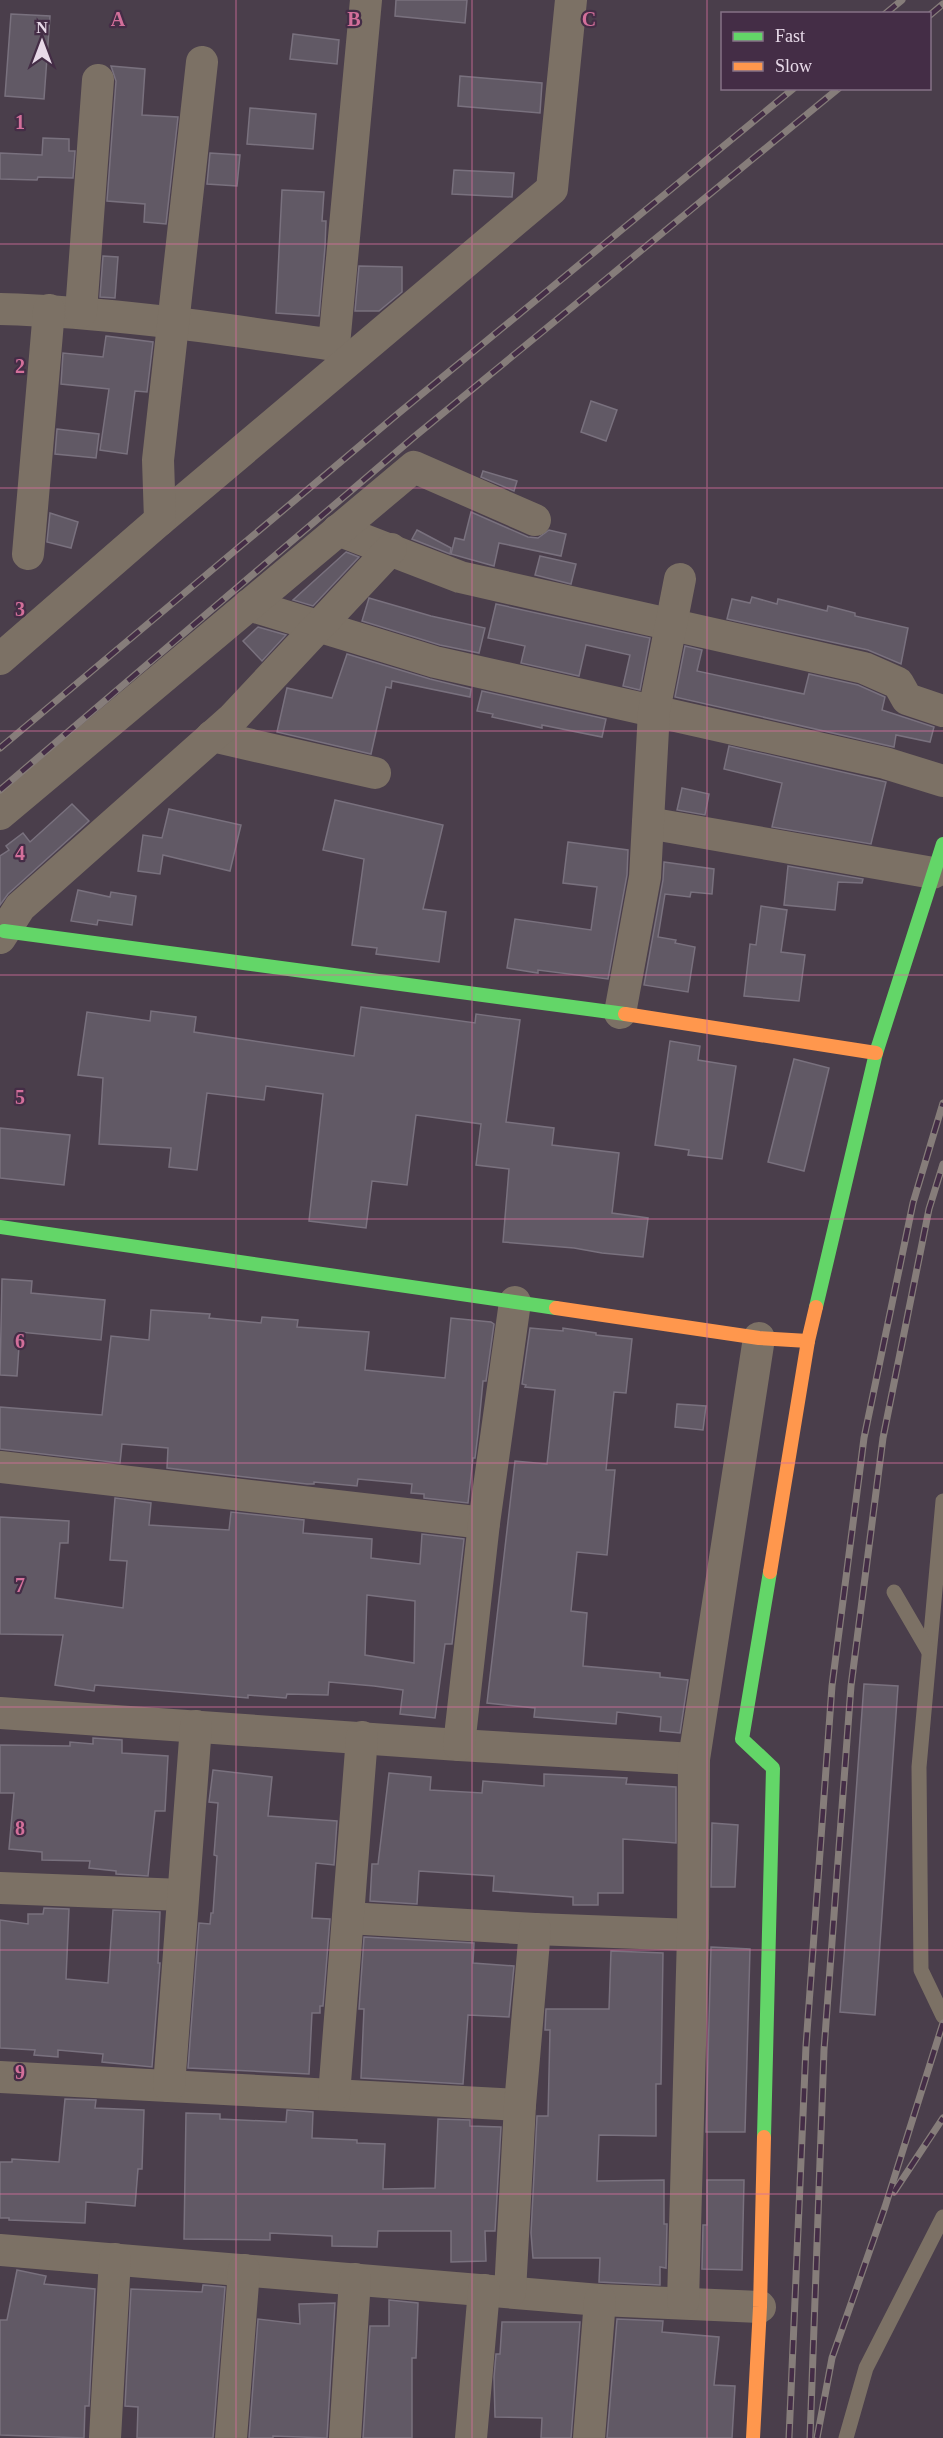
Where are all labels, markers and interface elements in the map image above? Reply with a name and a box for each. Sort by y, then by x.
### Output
text: A [111,8,126,30]
text: B [347,8,361,30]
text: C [582,8,596,30]
north arrow [12,12,72,72]
legend [721,12,931,90]
text: N [36,19,48,36]
text: Fast [775,26,805,46]
text: Slow [775,56,812,76]
text: 1 [15,111,25,133]
text: 2 [15,355,25,377]
text: 3 [15,598,25,620]
text: 4 [15,842,25,864]
text: 5 [15,1086,25,1108]
text: 6 [15,1330,25,1352]
text: 7 [15,1574,25,1596]
text: 8 [15,1817,25,1839]
text: 9 [15,2061,25,2083]

